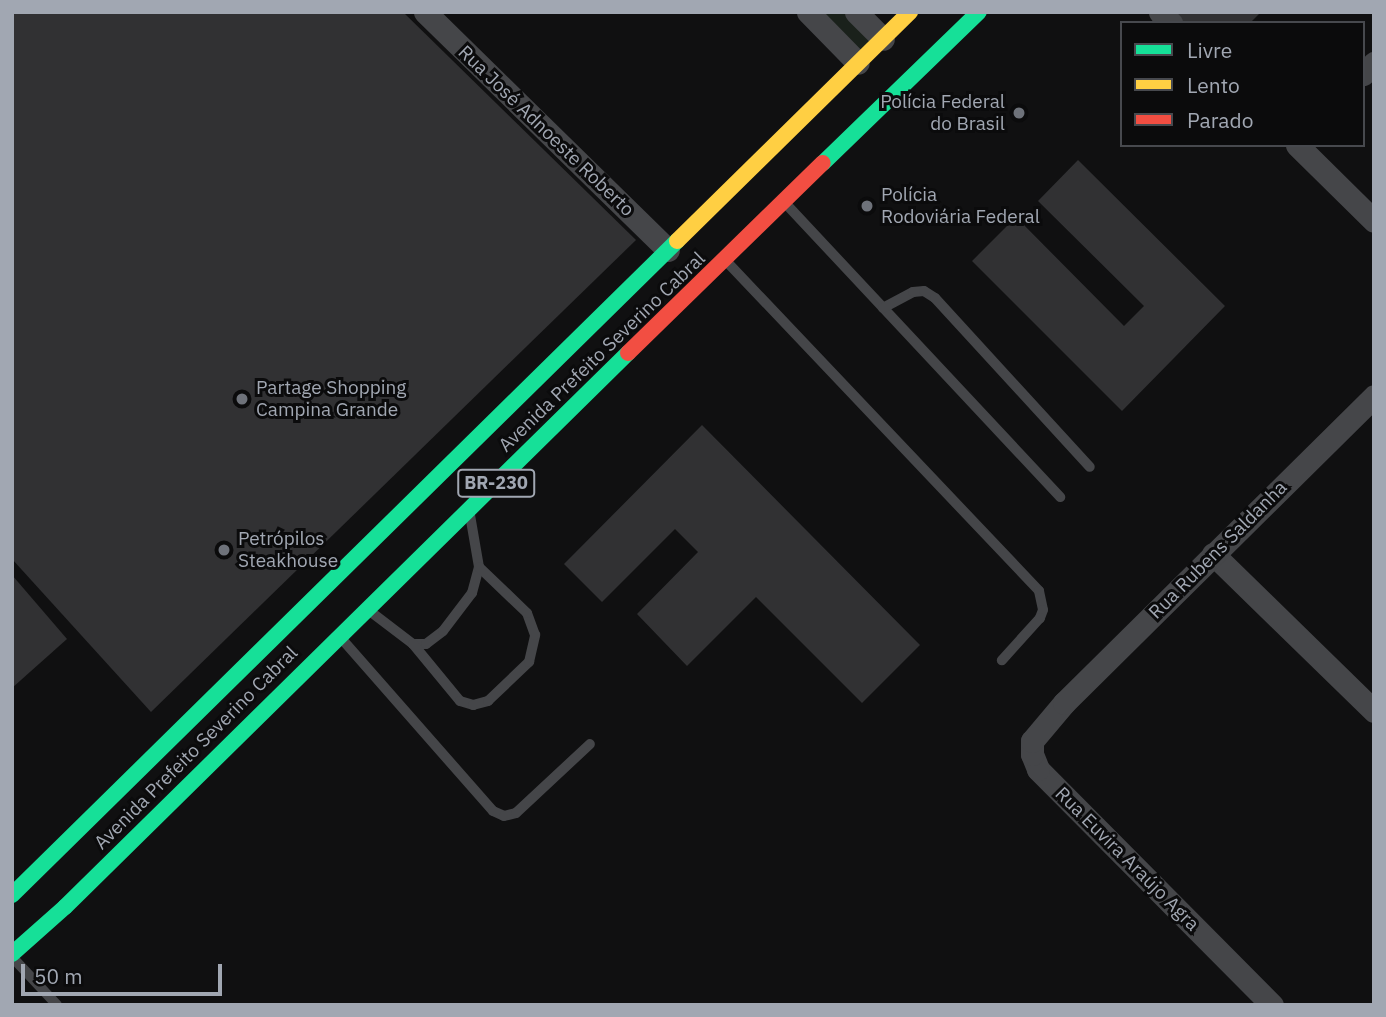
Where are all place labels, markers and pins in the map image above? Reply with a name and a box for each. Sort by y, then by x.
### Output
place label: Polícia Federal do Brasil [880,91,1005,135]
marker: Polícia Federal do Brasil [1011,105,1027,121]
place label: Polícia Rodoviária Federal [881,184,1040,228]
marker: Polícia Rodoviária Federal [859,198,875,214]
place label: Partage Shopping Campina Grande [256,377,406,421]
marker: Partage Shopping Campina Grande [234,391,250,407]
place label: Petrópilos Steakhouse [238,528,338,572]
marker: Petrópilos Steakhouse [216,542,232,558]

